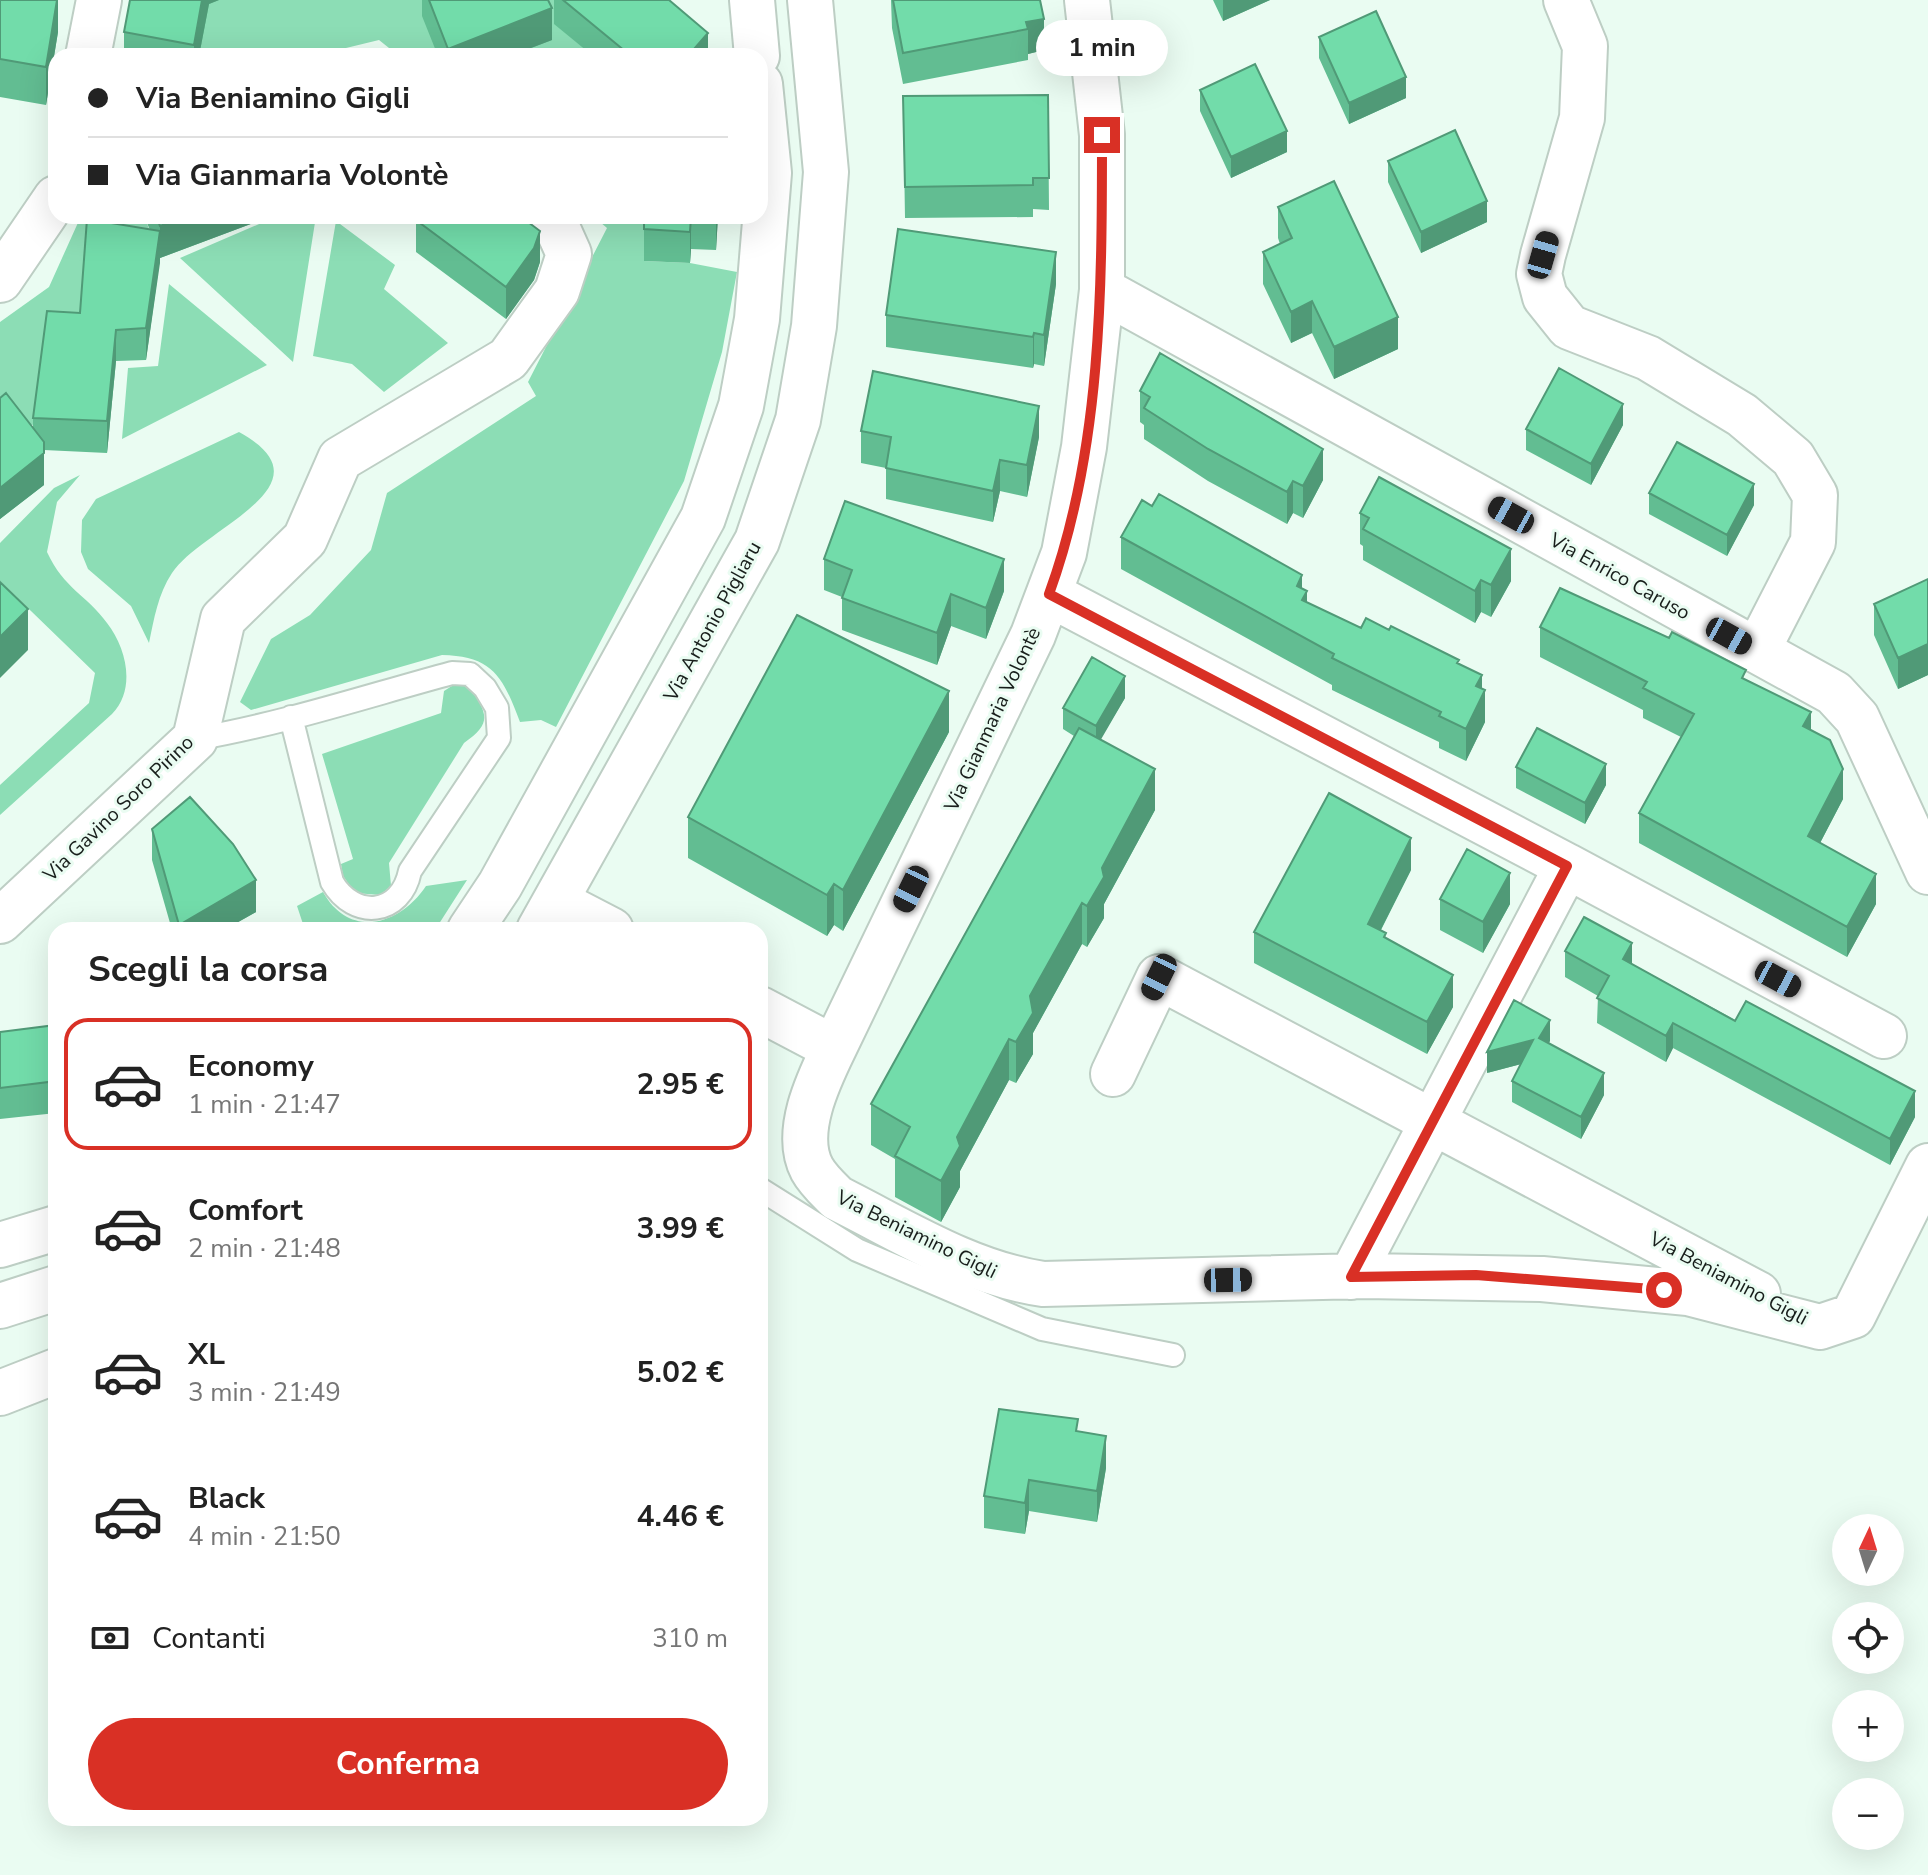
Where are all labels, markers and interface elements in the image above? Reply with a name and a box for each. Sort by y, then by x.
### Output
callout: 1 min [1036,19,1168,75]
text: 1 min [1068,30,1136,65]
text: Via Beniamino Gigli [136,78,410,119]
route end [1084,117,1120,153]
text: Via Gianmaria Volontè [136,155,449,196]
car [1525,229,1561,281]
car [1484,493,1538,537]
street label: Via Enrico Caruso [1544,526,1695,626]
street label: Via Antonio Pigliaru [657,536,768,707]
car [1702,614,1756,658]
street label: Via Gianmaria Volontè [938,623,1047,817]
street label: Via Gavino Soro Pirino [36,729,200,888]
car [890,862,932,916]
text: Scegli la corsa [88,945,328,994]
car [1138,950,1180,1004]
car [1751,957,1805,1001]
text: Economy [188,1046,314,1087]
icon: car [92,1048,164,1120]
text: 2.95 € [636,1064,724,1105]
text: 1 min · 21:47 [188,1087,341,1122]
street label: Via Beniamino Gigli [831,1183,1002,1285]
text: Comfort [188,1190,303,1231]
icon: car [92,1192,164,1264]
text: 3.99 € [636,1208,724,1249]
street label: Via Beniamino Gigli [1644,1225,1813,1332]
text: 2 min · 21:48 [188,1231,341,1266]
car [1204,1268,1252,1292]
route start [1646,1272,1682,1308]
text: XL [188,1334,225,1375]
icon: car [92,1336,164,1408]
text: 5.02 € [636,1352,724,1393]
text: 3 min · 21:49 [188,1375,341,1410]
text: Black [188,1478,265,1519]
icon: car [92,1480,164,1552]
text: 4.46 € [636,1496,724,1537]
north arrow [1832,1514,1904,1586]
map controls [1832,1514,1904,1850]
text: 4 min · 21:50 [188,1519,341,1554]
button: locate [1832,1602,1904,1674]
icon: cash [88,1616,132,1660]
text: Contanti [152,1618,266,1659]
text: 310 m [652,1621,728,1656]
button: + [1832,1690,1904,1762]
button: Conferma [88,1718,728,1810]
button: − [1832,1778,1904,1850]

